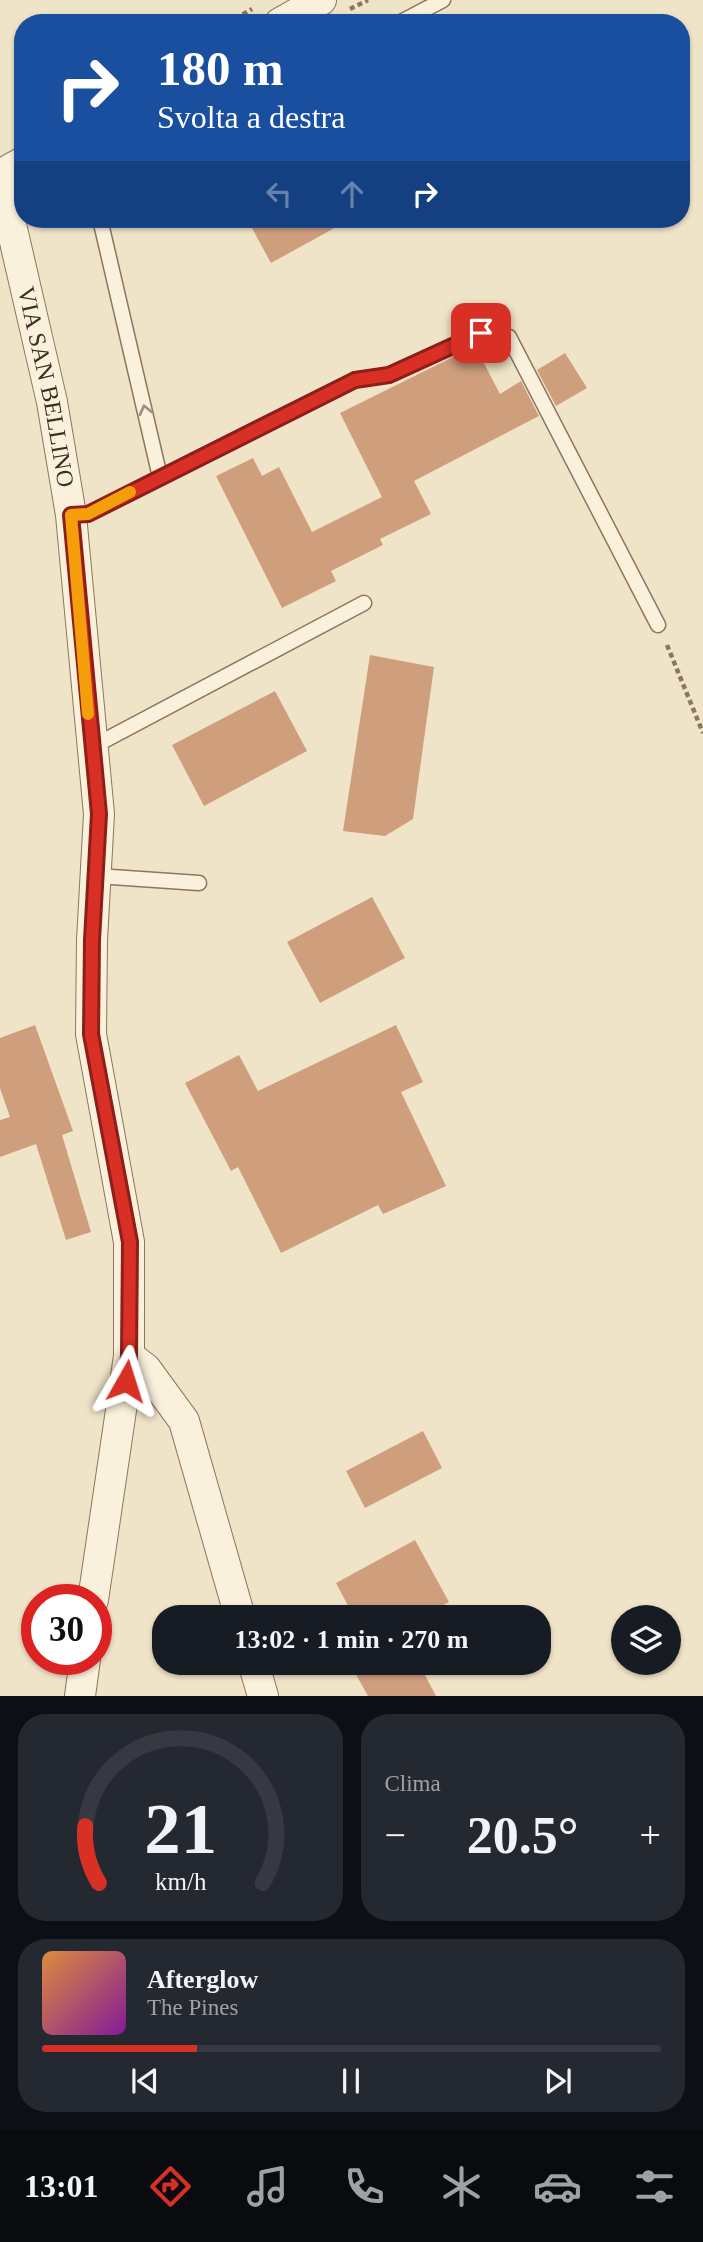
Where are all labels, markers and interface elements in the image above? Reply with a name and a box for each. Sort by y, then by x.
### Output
text: 180 m [157,41,284,96]
icon: right [42,42,133,133]
text: Svolta a destra [157,99,345,135]
icon: left [260,175,298,213]
icon: ahead [333,175,371,213]
icon: right [406,175,444,213]
street label: VIA SAN BELLINO [13,284,79,489]
pin [451,303,511,363]
icon: arrive [462,314,500,352]
one-way arrow [139,404,153,416]
position arrow [89,1344,163,1418]
speed limit sign: 30 [21,1584,112,1675]
map controls [611,1605,681,1675]
button: layers [611,1605,681,1675]
text: 13:02 · 1 min · 270 m [235,1625,469,1654]
text: Clima [385,1771,441,1796]
text: 21 [144,1789,217,1870]
text: 20.5° [467,1807,579,1864]
text: − [385,1814,406,1856]
text: + [640,1814,661,1856]
text: km/h [155,1868,206,1895]
text: Afterglow [147,1965,258,1994]
text: The Pines [147,1995,238,2020]
icon: previous [126,2062,164,2100]
icon: pause [332,2062,370,2100]
icon: next [539,2062,577,2100]
icon: directions [146,2162,195,2211]
icon: music [243,2162,292,2211]
icon: phone [340,2162,389,2211]
icon: climate [437,2162,486,2211]
icon: car [533,2162,582,2211]
icon: filters [630,2162,679,2211]
text: 13:01 [24,2168,99,2204]

